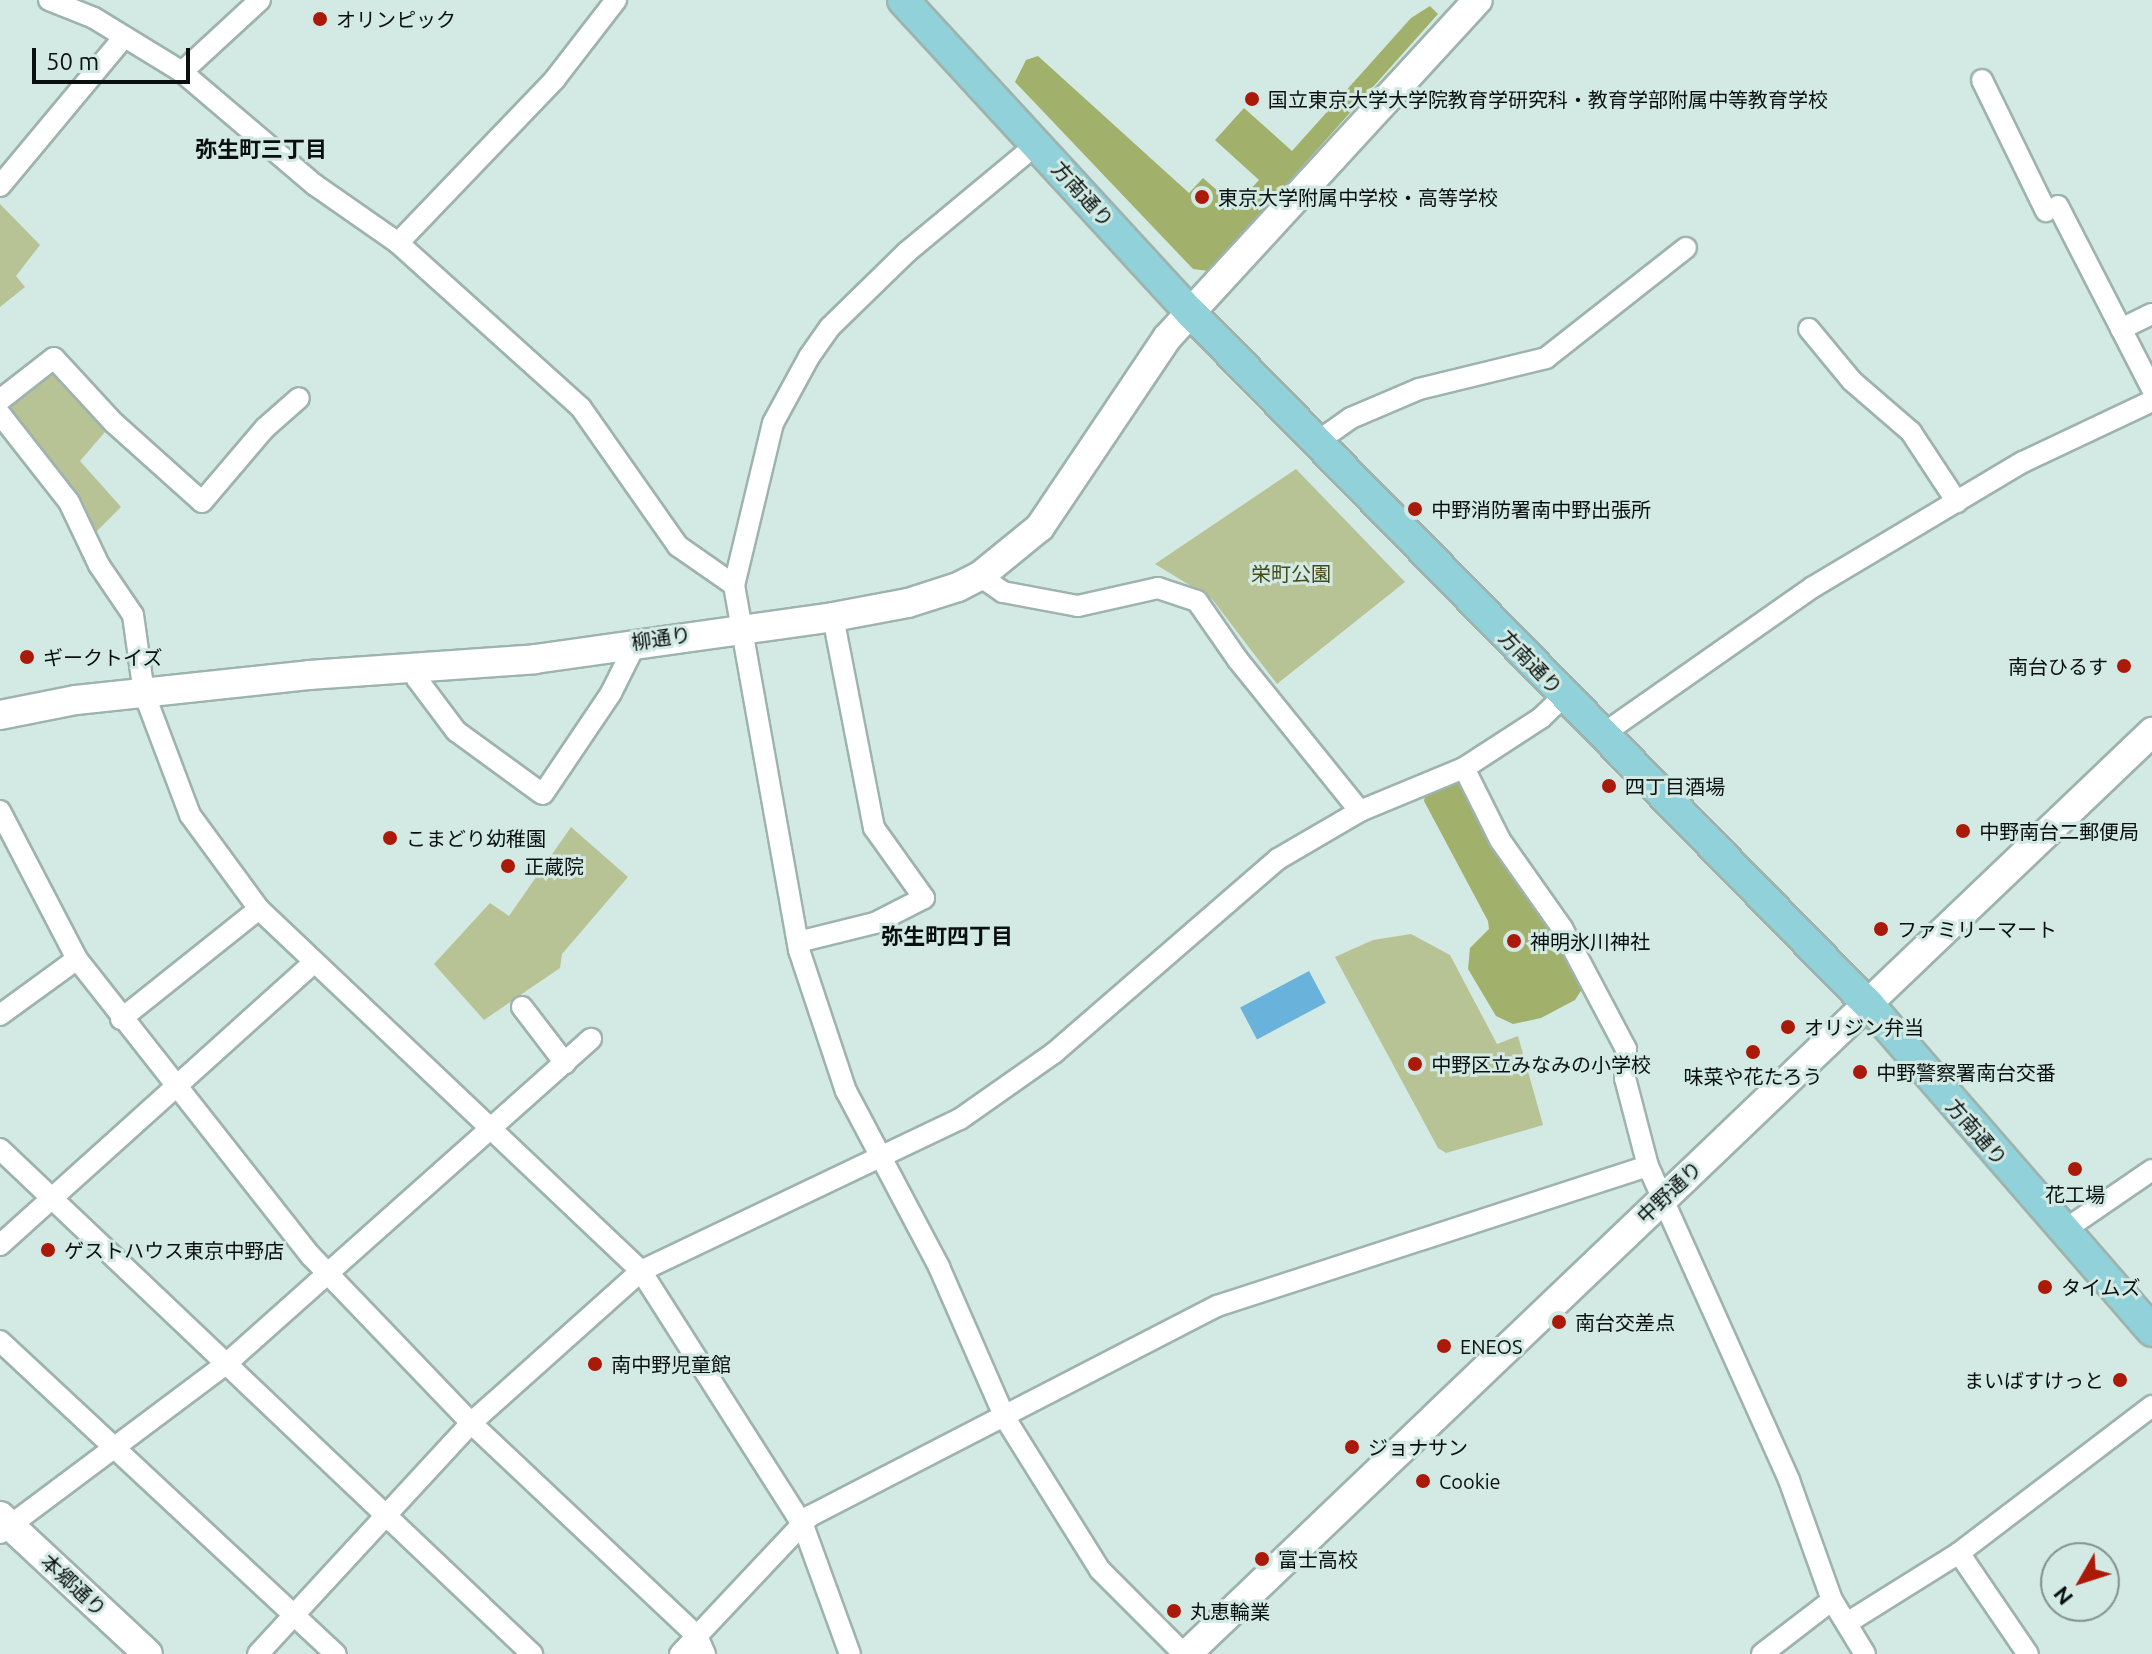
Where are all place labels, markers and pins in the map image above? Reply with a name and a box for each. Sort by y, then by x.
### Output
place label: オリンピック [336,7,456,31]
marker: オリンピック [311,10,329,28]
place label: 国立東京大学大学院教育学研究科・教育学部附属中等教育学校 [1268,87,1828,111]
marker: 国立東京大学大学院教育学研究科・教育学部附属中等教育学校 [1243,90,1261,108]
place label: 東京大学附属中学校・高等学校 [1218,185,1498,209]
marker: 東京大学附属中学校・高等学校 [1193,188,1211,206]
place label: 中野消防署南中野出張所 [1431,497,1651,521]
marker: 中野消防署南中野出張所 [1406,500,1424,518]
place label: ギークトイズ [43,645,163,669]
marker: ギークトイズ [18,648,36,666]
place label: 南台ひるす [2008,654,2108,678]
marker: 南台ひるす [2115,657,2133,675]
place label: 四丁目酒場 [1625,774,1725,798]
marker: 四丁目酒場 [1600,777,1618,795]
place label: 中野南台二郵便局 [1979,819,2139,843]
marker: 中野南台二郵便局 [1954,822,1972,840]
place label: こまどり幼稚園 [406,826,546,850]
marker: こまどり幼稚園 [381,829,399,847]
place label: 正蔵院 [524,854,584,878]
marker: 正蔵院 [499,857,517,875]
place label: ファミリーマート [1897,917,2057,941]
marker: ファミリーマート [1872,920,1890,938]
place label: 神明氷川神社 [1530,929,1650,953]
marker: 神明氷川神社 [1505,932,1523,950]
place label: オリジン弁当 [1804,1015,1924,1039]
marker: オリジン弁当 [1779,1018,1797,1036]
marker: 味菜や花たろう [1744,1043,1762,1061]
place label: 中野区立みなみの小学校 [1431,1052,1651,1076]
marker: 中野区立みなみの小学校 [1406,1055,1424,1073]
place label: 中野警察署南台交番 [1876,1060,2056,1084]
marker: 中野警察署南台交番 [1851,1063,1869,1081]
place label: 味菜や花たろう [1683,1064,1823,1088]
marker: 花工場 [2066,1160,2084,1178]
place label: 花工場 [2045,1182,2105,1206]
place label: ゲストハウス東京中野店 [64,1238,284,1262]
marker: ゲストハウス東京中野店 [39,1241,57,1259]
place label: タイムズ [2061,1275,2141,1299]
marker: タイムズ [2036,1278,2054,1296]
place label: 南台交差点 [1575,1310,1675,1334]
marker: 南台交差点 [1550,1313,1568,1331]
place label: ENEOS [1460,1334,1522,1358]
marker: ENEOS [1435,1337,1453,1355]
place label: 南中野児童館 [611,1352,731,1376]
marker: 南中野児童館 [586,1355,604,1373]
place label: まいばすけっと [1964,1368,2104,1392]
marker: まいばすけっと [2111,1371,2129,1389]
place label: ジョナサン [1368,1435,1468,1459]
marker: ジョナサン [1343,1438,1361,1456]
place label: Cookie [1439,1469,1501,1493]
marker: Cookie [1414,1472,1432,1490]
place label: 富士高校 [1278,1547,1358,1571]
marker: 富士高校 [1253,1550,1271,1568]
place label: 丸恵輪業 [1190,1599,1270,1623]
marker: 丸恵輪業 [1165,1602,1183,1620]

